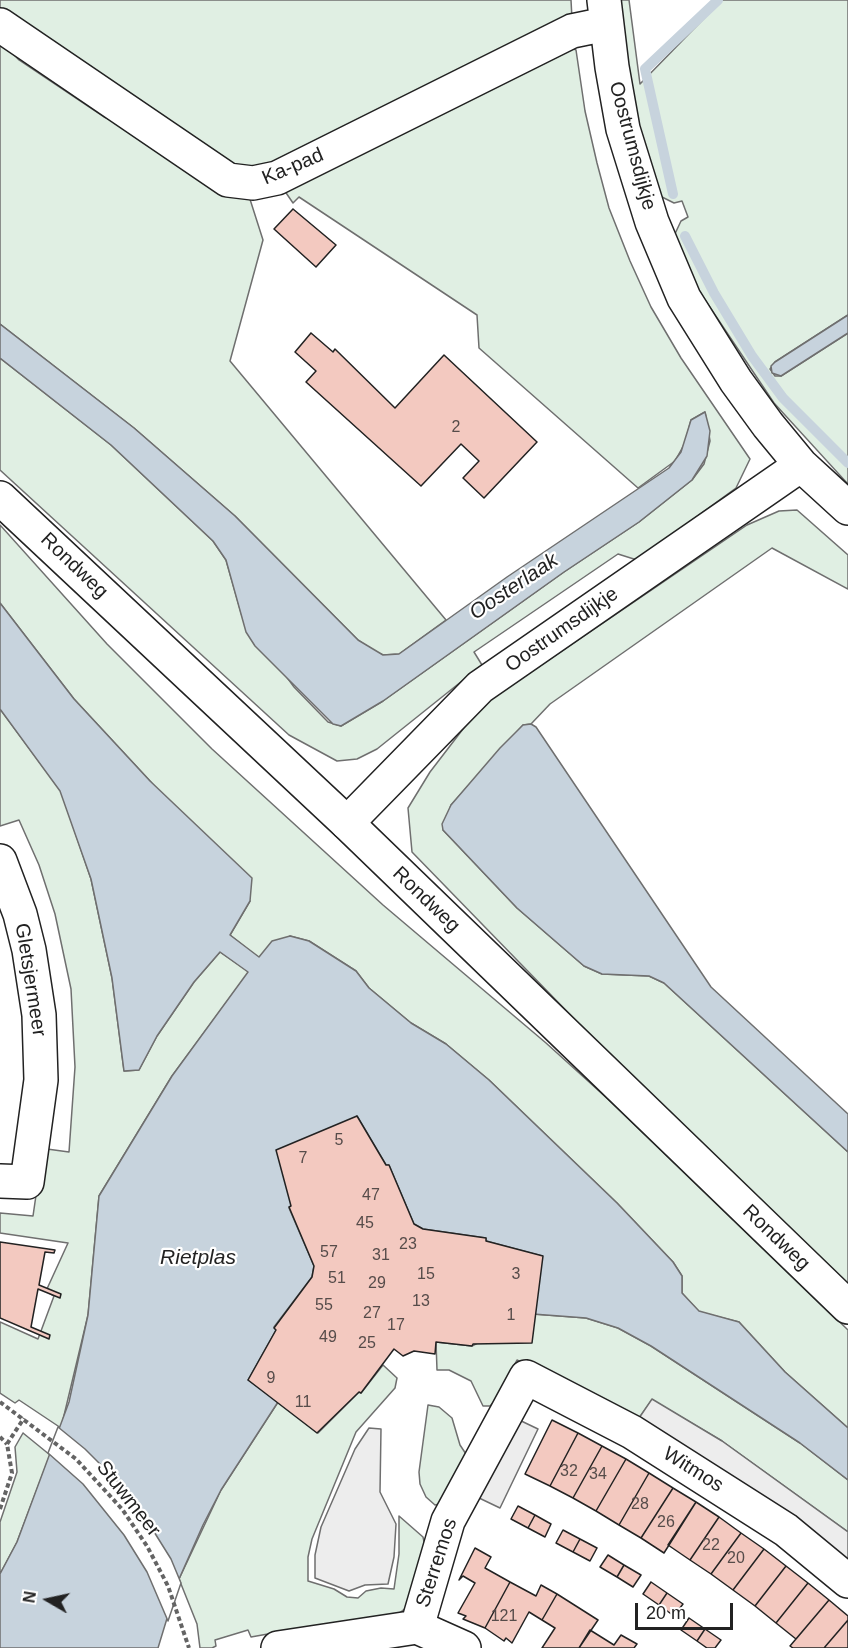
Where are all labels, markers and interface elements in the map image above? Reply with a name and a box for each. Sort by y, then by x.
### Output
street label: Oostrumsdijkje [603,79,661,213]
street label: Ka-pad [259,143,327,191]
house number: 2 [452,418,460,438]
street label: Rondweg [35,528,113,604]
water label: Oosterlaak [465,548,563,626]
street label: Oostrumsdijkje [501,582,623,678]
street label: Rondweg [387,862,465,938]
street label: Gletsjermeer [9,922,51,1038]
house number: 5 [335,1131,343,1151]
house number: 7 [299,1149,307,1169]
house number: 47 [362,1186,380,1206]
street label: Rondweg [737,1200,815,1276]
house number: 45 [356,1214,374,1234]
house number: 23 [399,1235,417,1255]
house number: 57 [320,1243,338,1263]
water label: Rietplas [160,1245,236,1271]
house number: 31 [372,1246,390,1266]
house number: 15 [417,1265,435,1285]
house number: 3 [512,1265,520,1285]
house number: 51 [328,1269,346,1289]
house number: 29 [368,1274,386,1294]
house number: 13 [412,1292,430,1312]
house number: 55 [315,1296,333,1316]
house number: 27 [363,1304,381,1324]
house number: 1 [507,1306,515,1326]
house number: 17 [387,1316,405,1336]
house number: 49 [319,1328,337,1348]
house number: 25 [358,1334,376,1354]
house number: 9 [267,1369,275,1389]
house number: 11 [295,1393,311,1413]
street label: Witmos [658,1442,728,1498]
street label: Stuwmeer [91,1456,165,1542]
house number: 32 [560,1462,578,1482]
house number: 34 [589,1465,607,1485]
house number: 28 [631,1495,649,1515]
house number: 26 [657,1513,675,1533]
street label: Sterremos [411,1515,463,1611]
house number: 22 [702,1536,720,1556]
house number: 20 [727,1549,745,1569]
north arrow [18,1570,78,1630]
text: N [20,1590,39,1604]
scale bar [638,1591,736,1629]
text: 20 m [646,1603,686,1623]
house number: 121 [491,1607,517,1627]

